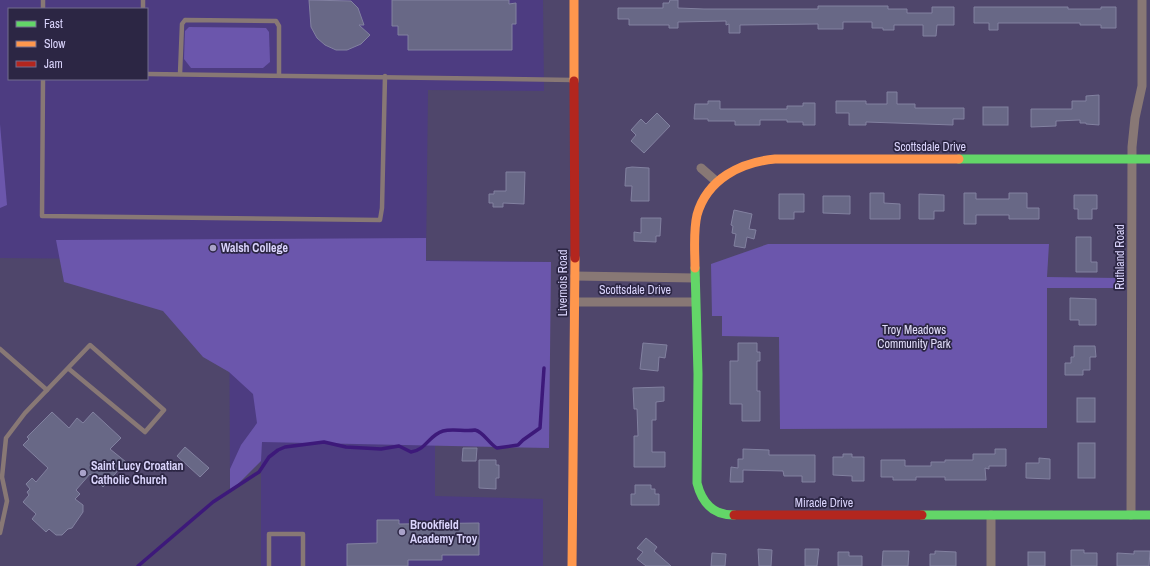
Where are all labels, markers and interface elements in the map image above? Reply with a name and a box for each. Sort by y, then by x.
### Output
legend [8,8,148,80]
text: Fast [44,16,63,32]
text: Slow [44,36,66,52]
text: Jam [44,56,63,72]
street label: Scottsdale Drive [894,139,966,155]
street label: Ruthland Road [1112,224,1128,290]
place label: Walsh College [221,240,288,256]
marker: Walsh College [208,243,218,253]
street label: Livernois Road [555,250,571,316]
street label: Scottsdale Drive [599,282,671,298]
park label: Troy Meadows Community Park [877,322,951,352]
place label: Saint Lucy Croatian Catholic Church [91,458,183,488]
marker: Saint Lucy Croatian Catholic Church [78,468,88,478]
street label: Miracle Drive [795,495,853,511]
place label: Brookfield Academy Troy [410,517,478,547]
marker: Brookfield Academy Troy [397,527,407,537]

